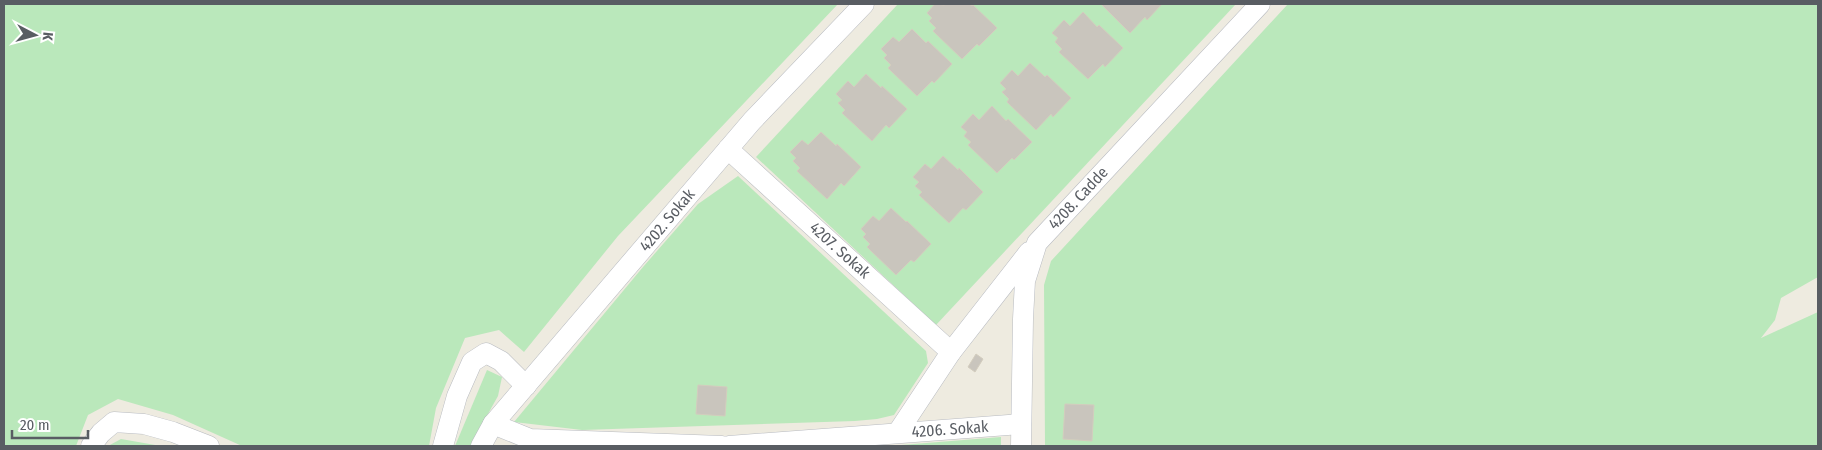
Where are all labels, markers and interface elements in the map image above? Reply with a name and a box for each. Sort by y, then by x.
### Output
north arrow [10,10,60,60]
text: K [38,31,56,42]
street label: 4208. Cadde [1044,163,1112,233]
street label: 4202. Sokak [635,184,699,255]
street label: 4207. Sokak [806,218,875,283]
scale bar [12,408,89,440]
text: 20 m [20,416,50,434]
street label: 4206. Sokak [911,417,990,441]

